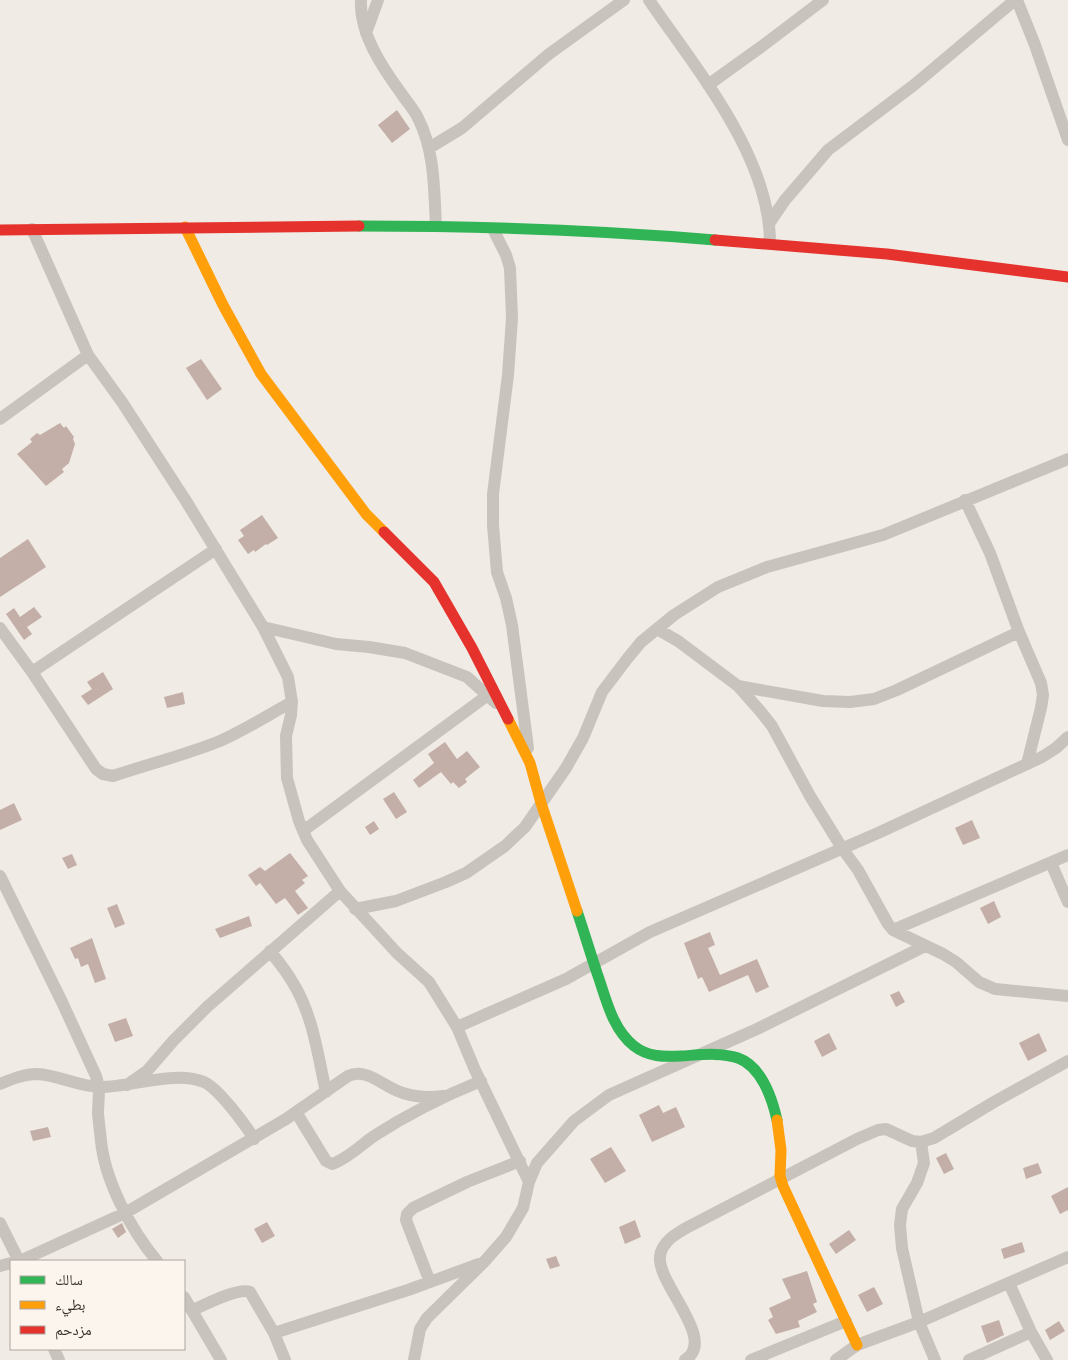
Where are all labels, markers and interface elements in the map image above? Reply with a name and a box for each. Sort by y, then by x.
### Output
legend [10,1260,185,1350]
text: سالك [55,1271,83,1289]
text: بطيء [55,1296,85,1317]
text: مزدحم [55,1321,92,1340]

